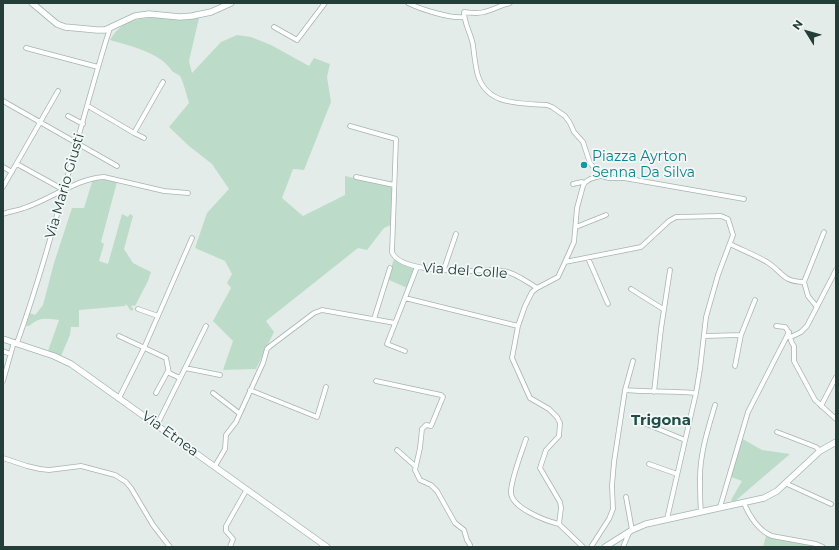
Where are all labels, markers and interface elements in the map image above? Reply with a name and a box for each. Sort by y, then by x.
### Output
north arrow [787,12,827,52]
text: N [789,17,806,33]
street label: Via Mario Giusti [42,131,88,241]
place label: Piazza Ayrton Senna Da Silva [592,149,695,182]
marker: Piazza Ayrton Senna Da Silva [579,160,589,170]
street label: Via del Colle [422,260,508,282]
street label: Via Etnea [138,408,202,460]
district label: Trigona [631,412,691,430]

